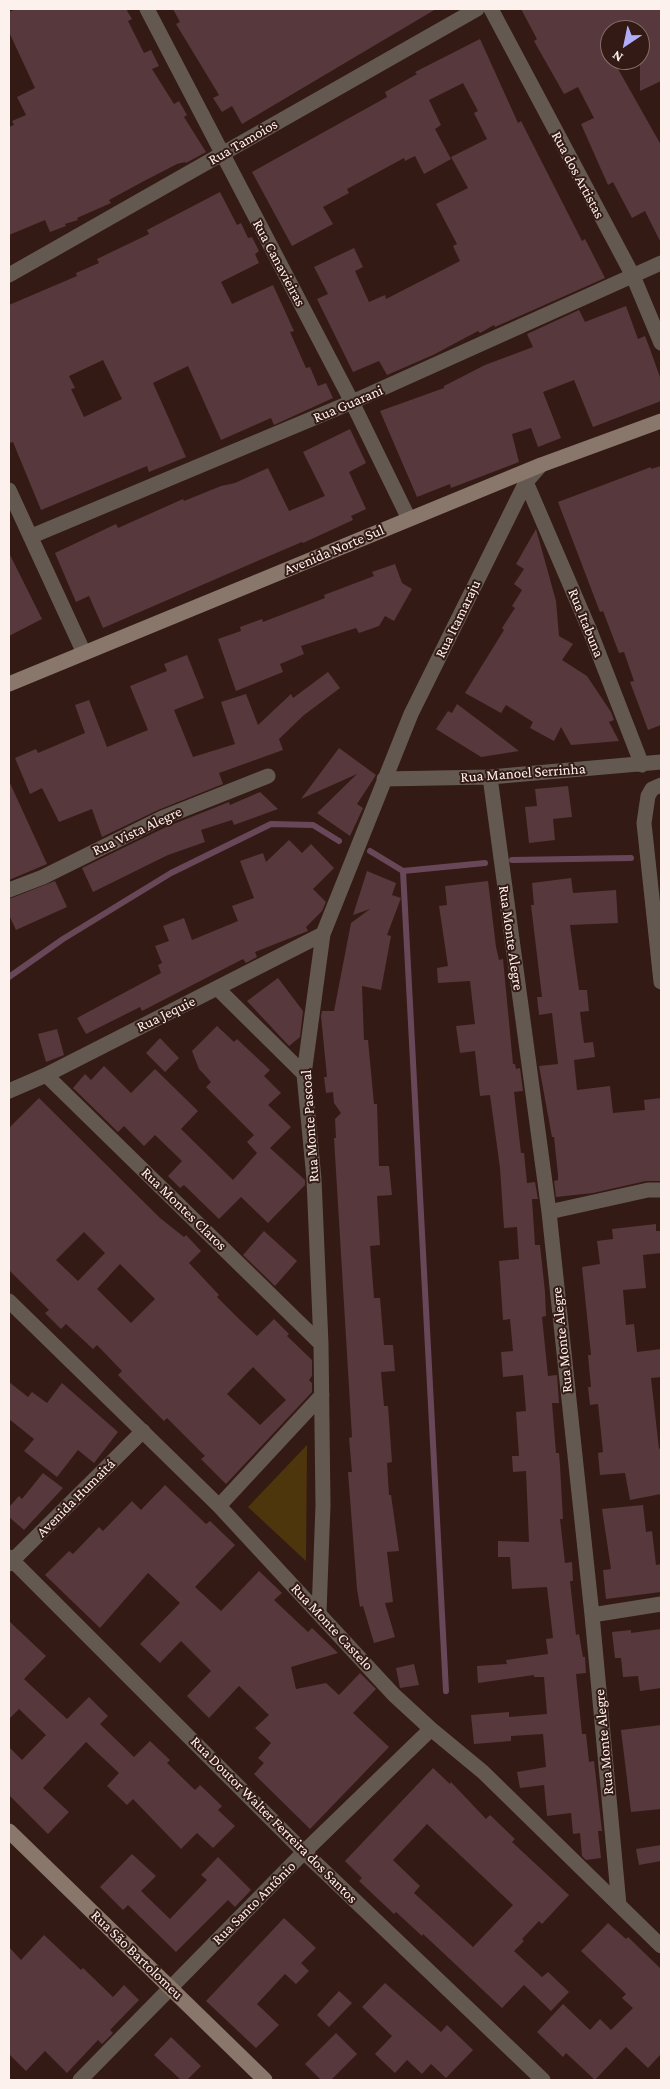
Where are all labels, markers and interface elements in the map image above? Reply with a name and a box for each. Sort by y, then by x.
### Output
north arrow [600,20,650,70]
text: N [609,47,626,66]
street label: Rua Tamoios [205,115,281,169]
street label: Rua dos Artistas [547,128,609,222]
street label: Rua Canavieiras [249,217,309,309]
street label: Rua Guarani [310,381,386,427]
street label: Avenida Norte Sul [281,521,387,579]
street label: Rua Itamaraju [431,577,485,661]
street label: Rua Itabuna [564,586,608,660]
street label: Rua Manoel Serrinha [460,760,586,786]
street label: Rua Vista Alegre [89,802,185,860]
street label: Rua Monte Alegre [495,884,527,992]
street label: Rua Jequie [134,992,198,1036]
street label: Rua Monte Pascoal [297,1069,323,1183]
street label: Rua Montes Claros [137,1164,231,1254]
street label: Rua Monte Alegre [548,1286,576,1394]
street label: Avenida Humaitá [33,1455,119,1541]
street label: Rua Monte Castelo [287,1580,377,1674]
street label: Rua Monte Alegre [590,1688,618,1796]
street label: Rua Doutor Walter Ferreira dos Santos [187,1733,361,1907]
street label: Rua Santo Antônio [208,1857,300,1949]
street label: Rua São Bartolomeu [87,1907,187,2003]

